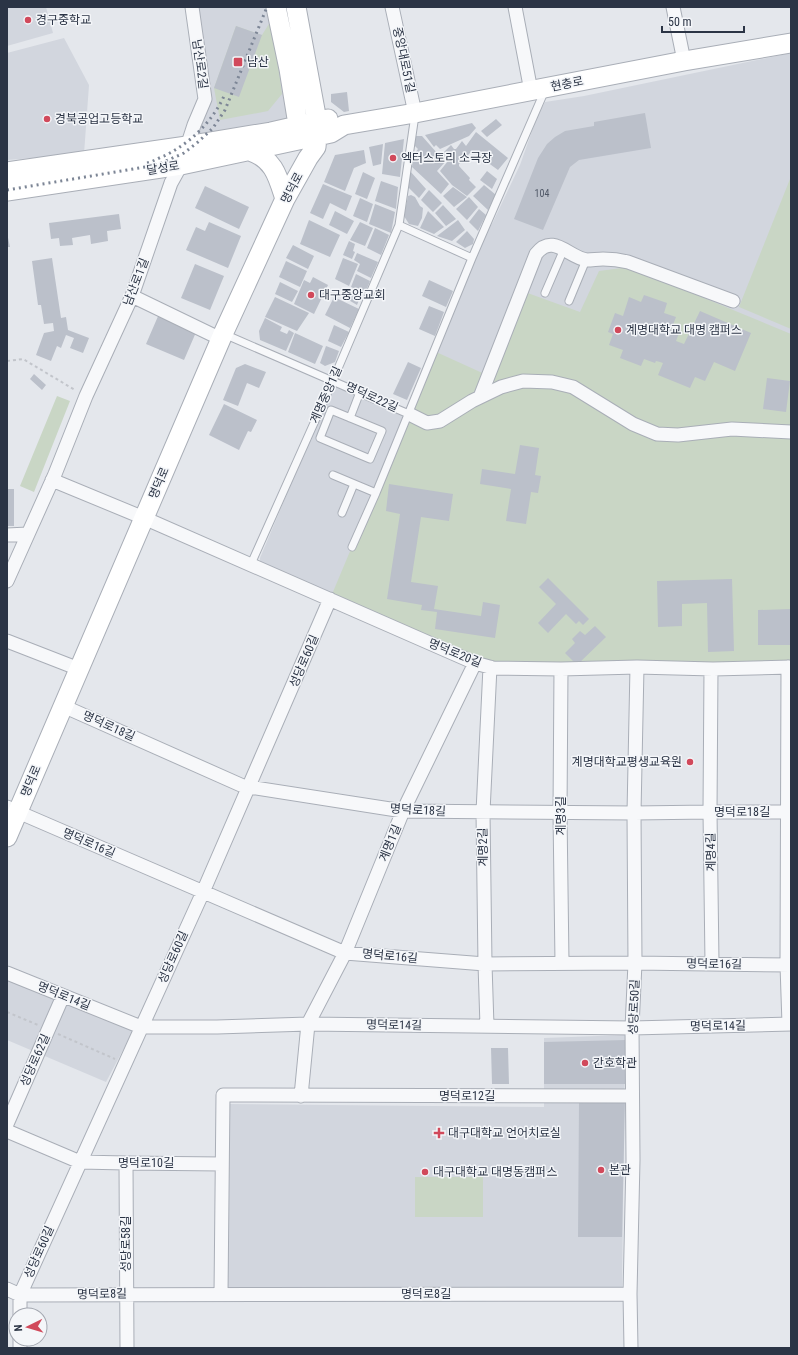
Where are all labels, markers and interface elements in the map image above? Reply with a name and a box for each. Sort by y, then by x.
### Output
scale bar [662,8,744,34]
place label: 경구중학교 [36,13,91,27]
marker: 경구중학교 [23,15,33,25]
text: 50 m [668,15,692,29]
street label: 중앙대로51길 [390,26,418,94]
street label: 남산로2길 [190,38,210,90]
place label: 남산 [247,55,269,69]
marker: 남산 [232,56,244,68]
street label: 현충로 [549,74,585,94]
place label: 경북공업고등학교 [55,112,143,126]
marker: 경북공업고등학교 [42,114,52,124]
place label: 엑터스토리 소극장 [401,151,492,165]
marker: 엑터스토리 소극장 [388,153,398,163]
street label: 달성로 [146,158,180,178]
street label: 명덕로 [278,170,306,206]
house number: 104 [535,188,549,199]
street label: 남산로1길 [120,256,152,308]
place label: 대구중앙교회 [319,288,385,302]
marker: 대구중앙교회 [306,290,316,300]
place label: 계명대학교 대명 캠퍼스 [626,323,742,337]
marker: 계명대학교 대명 캠퍼스 [613,325,623,335]
street label: 계명중앙1길 [307,364,345,426]
street label: 명덕로22길 [344,379,400,415]
street label: 명덕로 [146,465,172,501]
street label: 성당로60길 [287,632,321,690]
street label: 명덕로20길 [426,636,484,670]
street label: 명덕로18길 [81,708,137,744]
place label: 계명대학교평생교육원 [572,755,682,769]
marker: 계명대학교평생교육원 [685,757,695,767]
street label: 명덕로 [18,763,44,799]
street label: 계명3길 [554,796,568,836]
street label: 명덕로18길 [390,802,446,818]
street label: 명덕로18길 [714,805,770,819]
street label: 계명1길 [376,822,404,864]
street label: 명덕로16길 [60,826,118,860]
street label: 계명2길 [476,827,490,867]
street label: 계명4길 [704,832,718,872]
street label: 성당로60길 [155,929,191,985]
street label: 명덕로16길 [361,947,419,965]
street label: 명덕로16길 [686,957,742,971]
street label: 명덕로14길 [35,979,93,1013]
street label: 성당로50길 [626,979,642,1035]
street label: 명덕로14길 [366,1018,422,1032]
street label: 명덕로14길 [690,1019,746,1033]
street label: 성당로62길 [17,1032,53,1088]
place label: 간호학관 [593,1056,637,1070]
marker: 간호학관 [580,1058,590,1068]
street label: 명덕로12길 [439,1089,495,1103]
place label: 대구대학교 언어치료실 [448,1126,561,1140]
marker: 대구대학교 언어치료실 [433,1127,445,1139]
street label: 명덕로10길 [118,1156,174,1170]
place label: 본관 [609,1163,631,1177]
place label: 대구대학교 대명동캠퍼스 [433,1165,557,1179]
marker: 본관 [596,1165,606,1175]
marker: 대구대학교 대명동캠퍼스 [420,1167,430,1177]
street label: 성당로58길 [119,1216,133,1272]
street label: 성당로60길 [21,1224,57,1280]
street label: 명덕로8길 [77,1287,127,1301]
street label: 명덕로8길 [401,1287,451,1301]
north arrow [8,1307,48,1347]
text: N [12,1324,25,1332]

